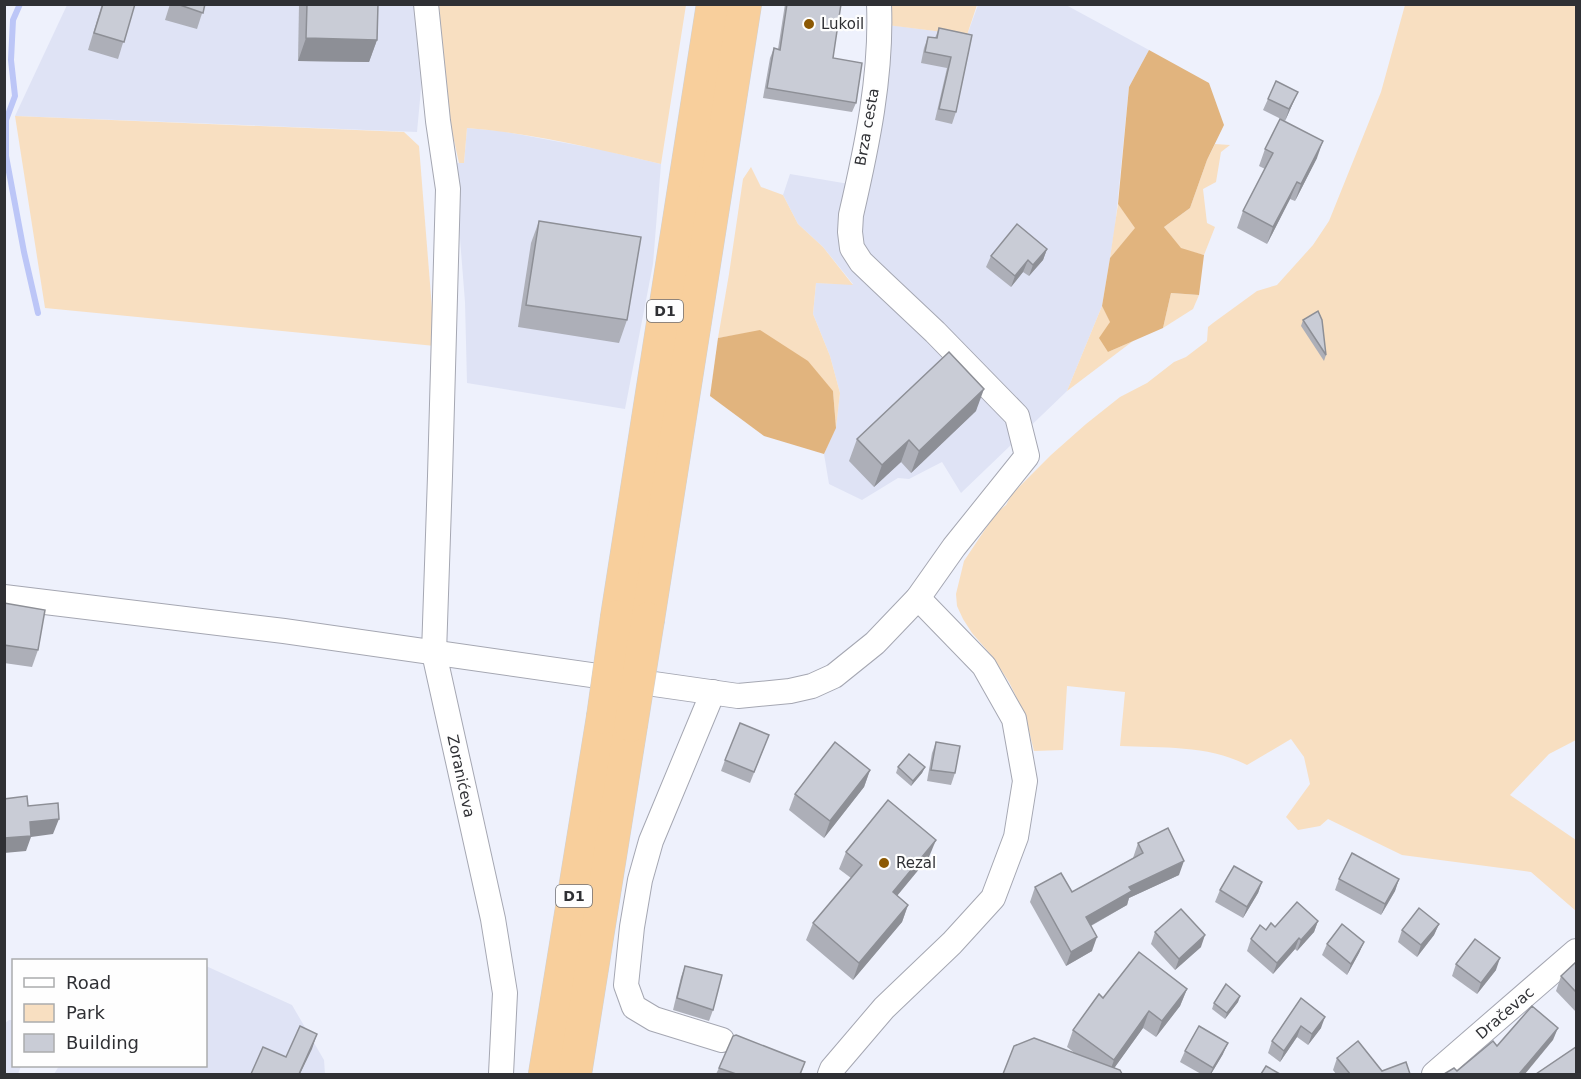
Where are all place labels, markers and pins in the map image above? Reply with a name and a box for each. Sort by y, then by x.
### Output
place label: Lukoil [821,15,864,33]
marker: Lukoil [802,17,816,31]
place label: Rezal [896,854,936,872]
marker: Rezal [877,856,891,870]

